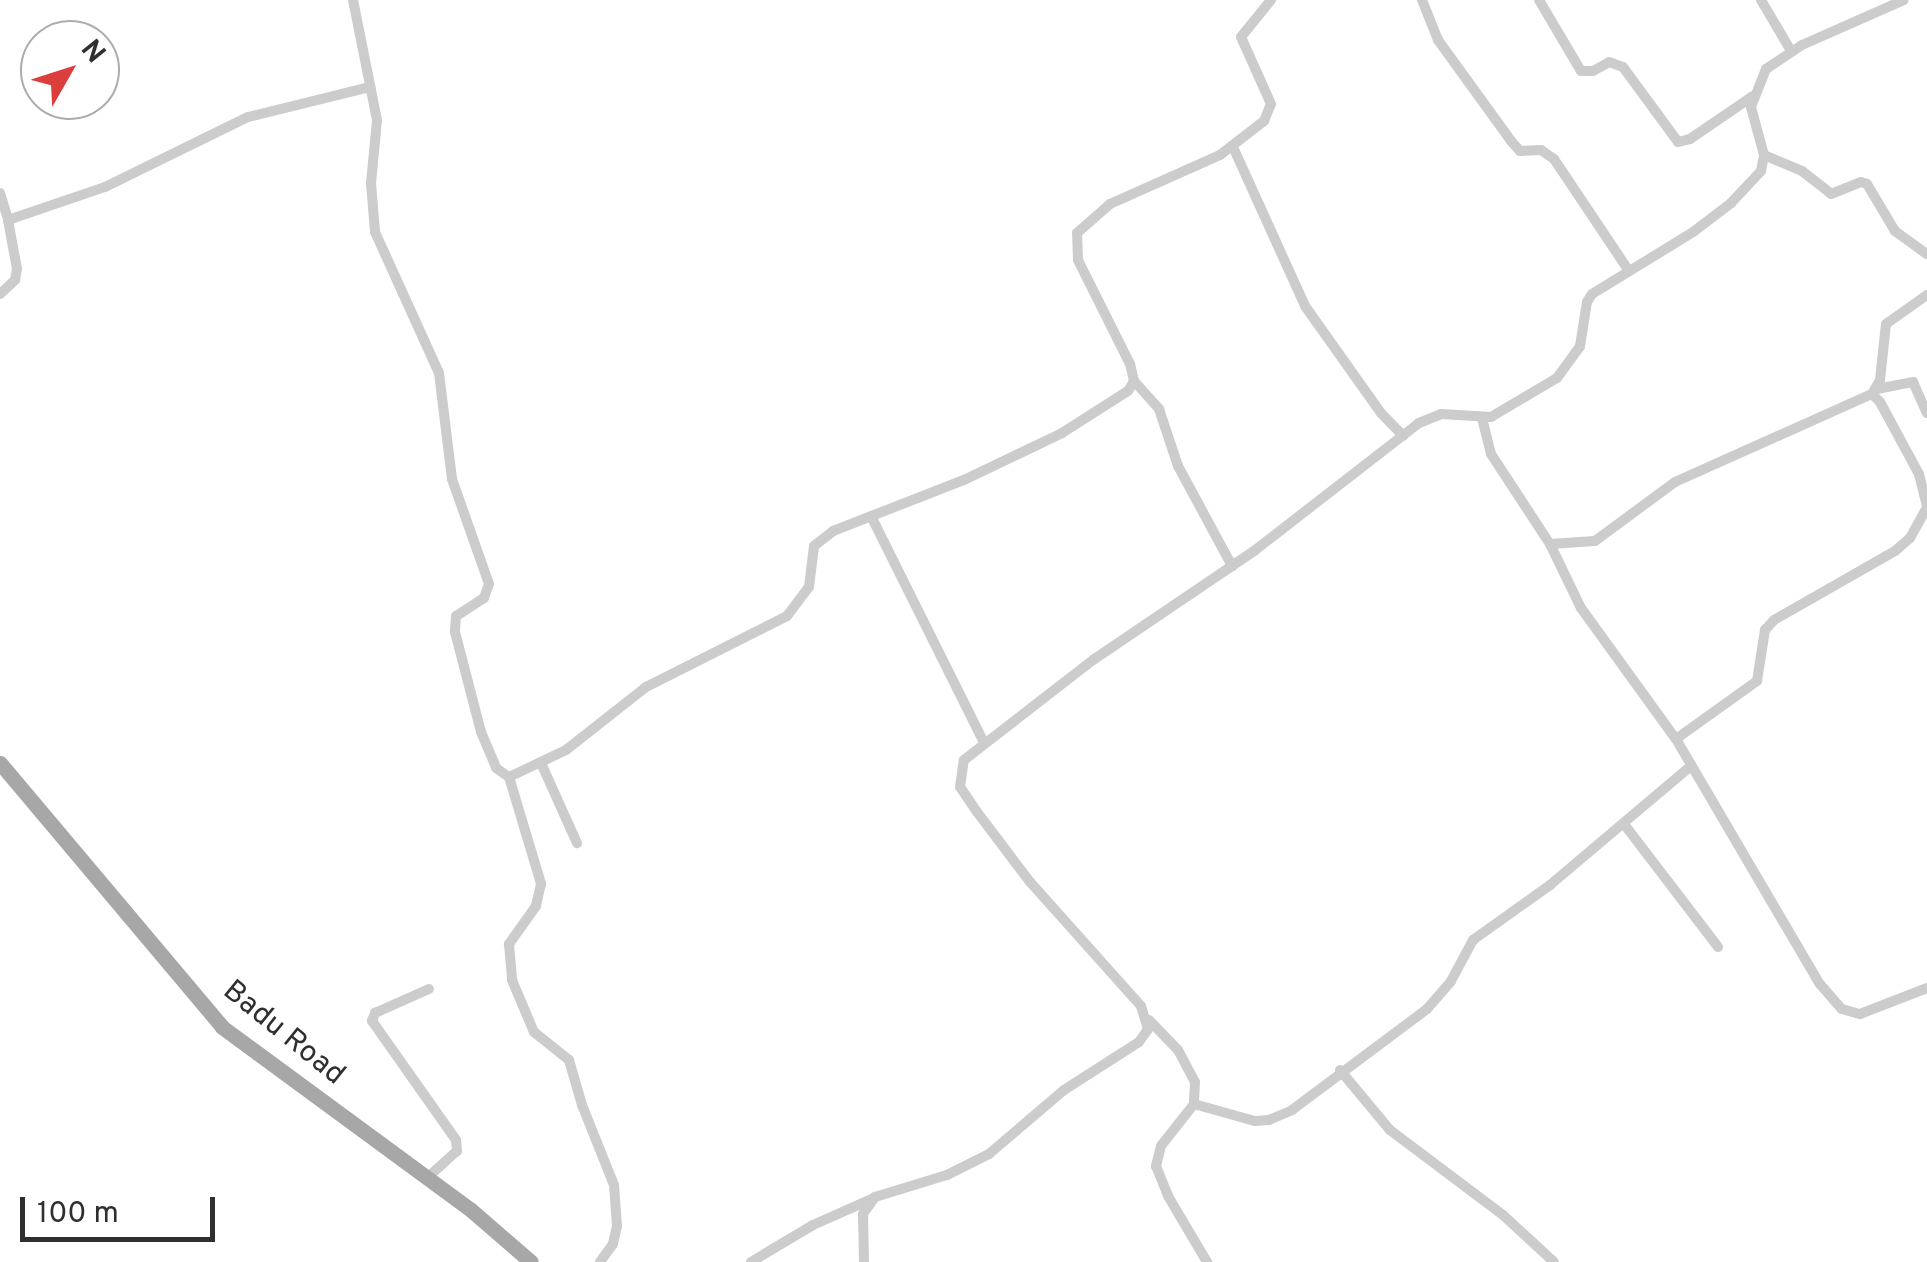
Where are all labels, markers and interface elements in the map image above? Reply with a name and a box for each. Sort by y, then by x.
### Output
north arrow [20,20,120,120]
text: N [71,33,112,72]
street label: Badu Road [215,974,351,1094]
scale bar [25,1177,220,1239]
text: 100 m [37,1196,119,1233]

